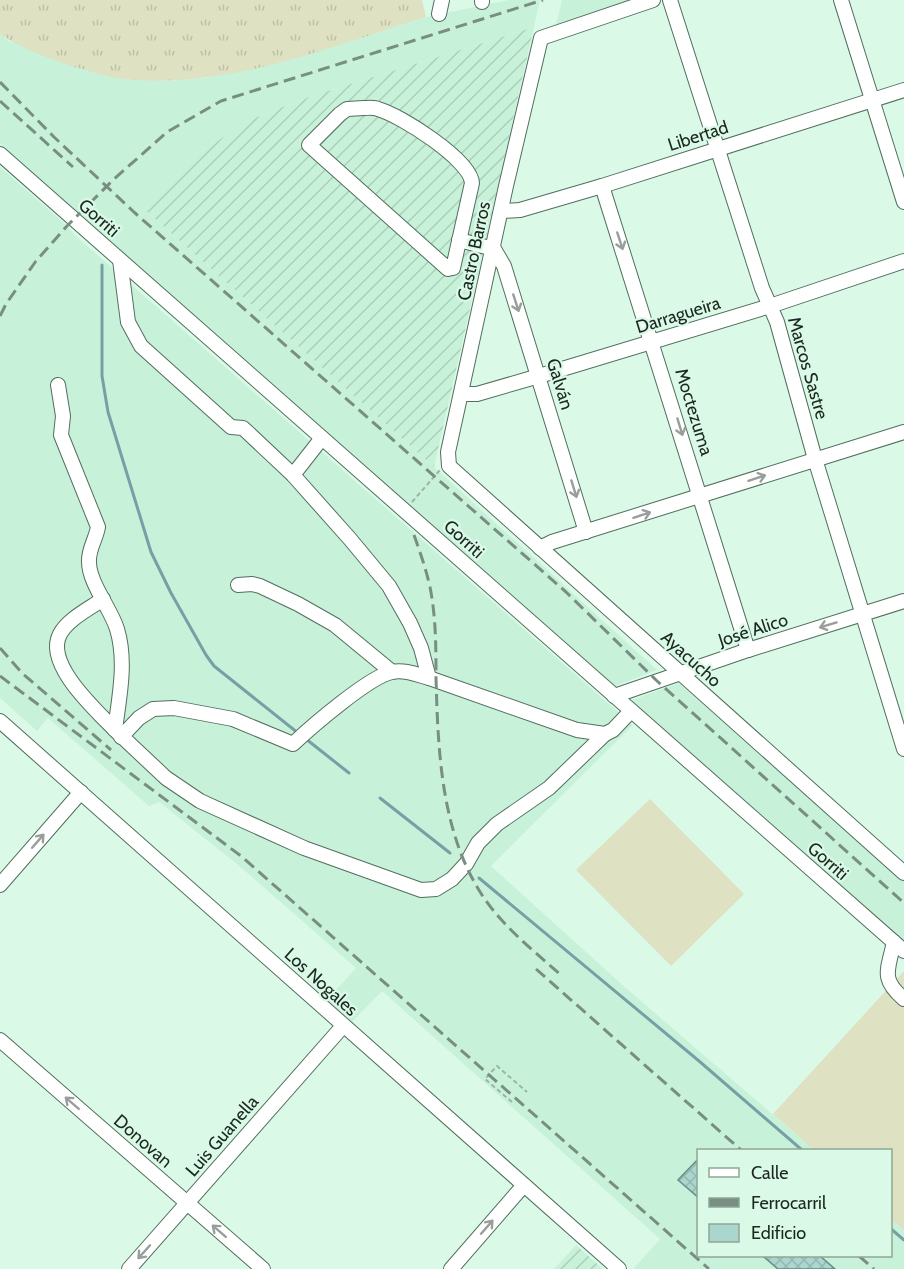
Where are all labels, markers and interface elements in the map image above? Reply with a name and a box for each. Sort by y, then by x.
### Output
street label: Libertad [665,116,731,156]
street label: Gorriti [74,194,124,242]
street label: Castro Barros [453,200,495,302]
one-way arrow [616,231,627,250]
street label: Darragueira [633,292,723,338]
one-way arrow [511,293,522,312]
street label: Marcos Sastre [783,314,833,422]
street label: Galván [542,356,578,412]
street label: Moctezuma [670,366,718,459]
one-way arrow [675,417,686,436]
one-way arrow [747,472,766,483]
one-way arrow [569,479,580,498]
one-way arrow [632,508,651,519]
street label: Gorriti [439,515,489,563]
street label: José Alico [714,608,791,652]
one-way arrow [819,620,838,631]
street label: Ayacucho [656,626,726,692]
one-way arrow [32,833,45,849]
street label: Gorriti [803,837,853,885]
street label: Los Nogales [280,943,362,1021]
street label: Luis Guanella [181,1091,263,1181]
one-way arrow [65,1096,80,1110]
street label: Donovan [109,1110,177,1172]
legend [697,1149,892,1257]
text: Calle [751,1162,788,1184]
text: Ferrocarril [751,1192,827,1214]
one-way arrow [480,1220,494,1235]
text: Edificio [751,1222,806,1244]
one-way arrow [212,1224,227,1238]
one-way arrow [137,1244,151,1259]

